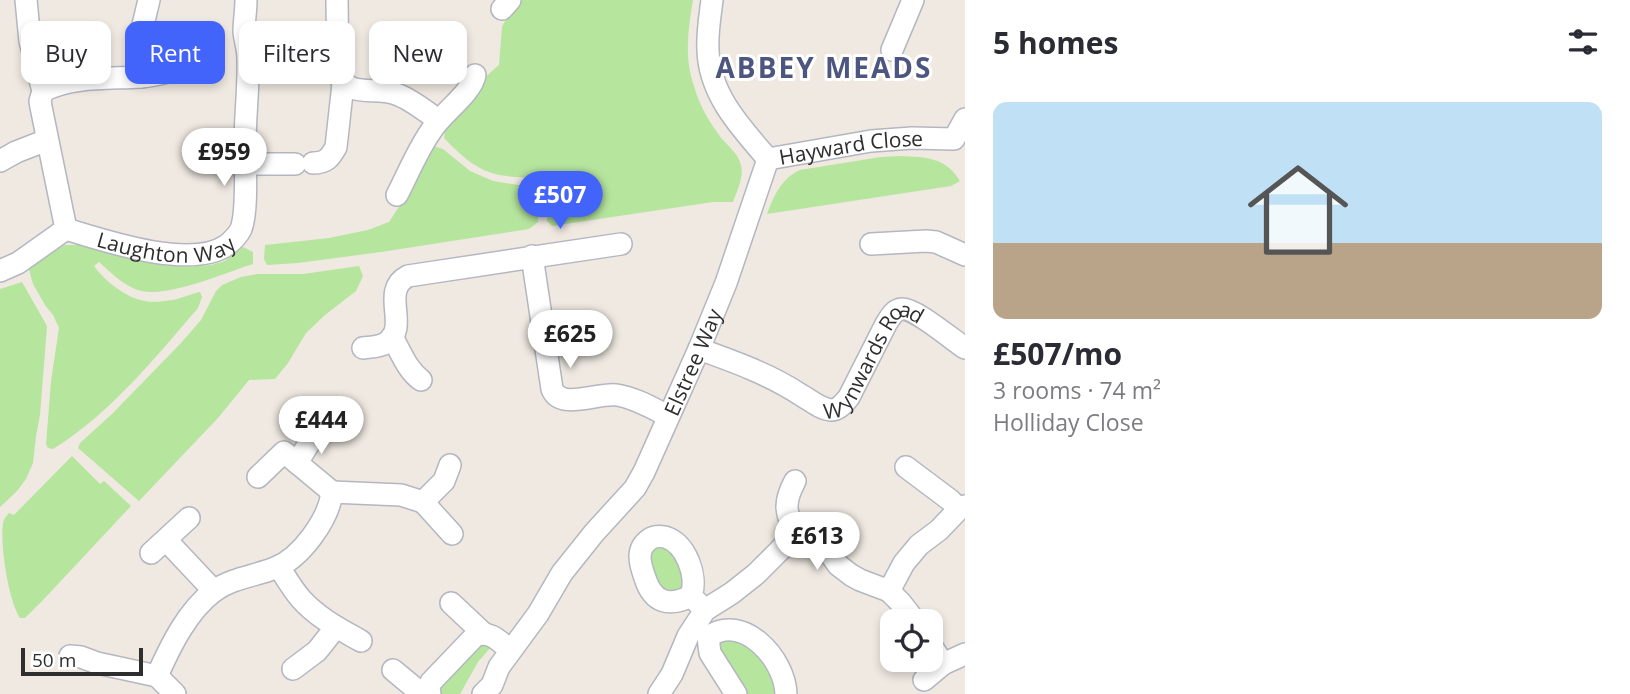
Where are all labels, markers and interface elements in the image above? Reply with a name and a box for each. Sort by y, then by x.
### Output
chip: Buy [21,21,111,84]
chip: Rent [125,21,225,84]
chip: Filters [239,21,355,84]
chip: New [369,21,467,84]
text: 5 homes [993,22,1118,63]
icon: filters [1564,23,1602,61]
district label: ABBEY MEADS [716,48,932,86]
street label: Hayward Close [777,124,923,171]
pin: £959 [183,128,265,188]
text: £959 [198,135,250,167]
icon: home [1235,147,1361,273]
pin: £507 [519,172,601,231]
text: £507 [534,178,586,210]
street label: Laughton Way [94,225,242,269]
street label: Wynwards Road [821,294,929,425]
street label: Elstree Way [657,304,728,420]
pin: £625 [529,310,611,370]
text: £625 [544,317,596,349]
text: £507/mo [993,333,1122,374]
text: 3 rooms · 74 m² [993,374,1161,406]
pin: £444 [280,396,362,456]
text: £444 [295,403,347,435]
text: Holliday Close [993,406,1144,438]
pin: £613 [776,512,858,572]
text: £613 [791,519,843,551]
map controls [880,609,943,672]
button: locate [880,609,943,672]
scale bar [21,645,144,677]
text: 50 m [32,647,76,673]

